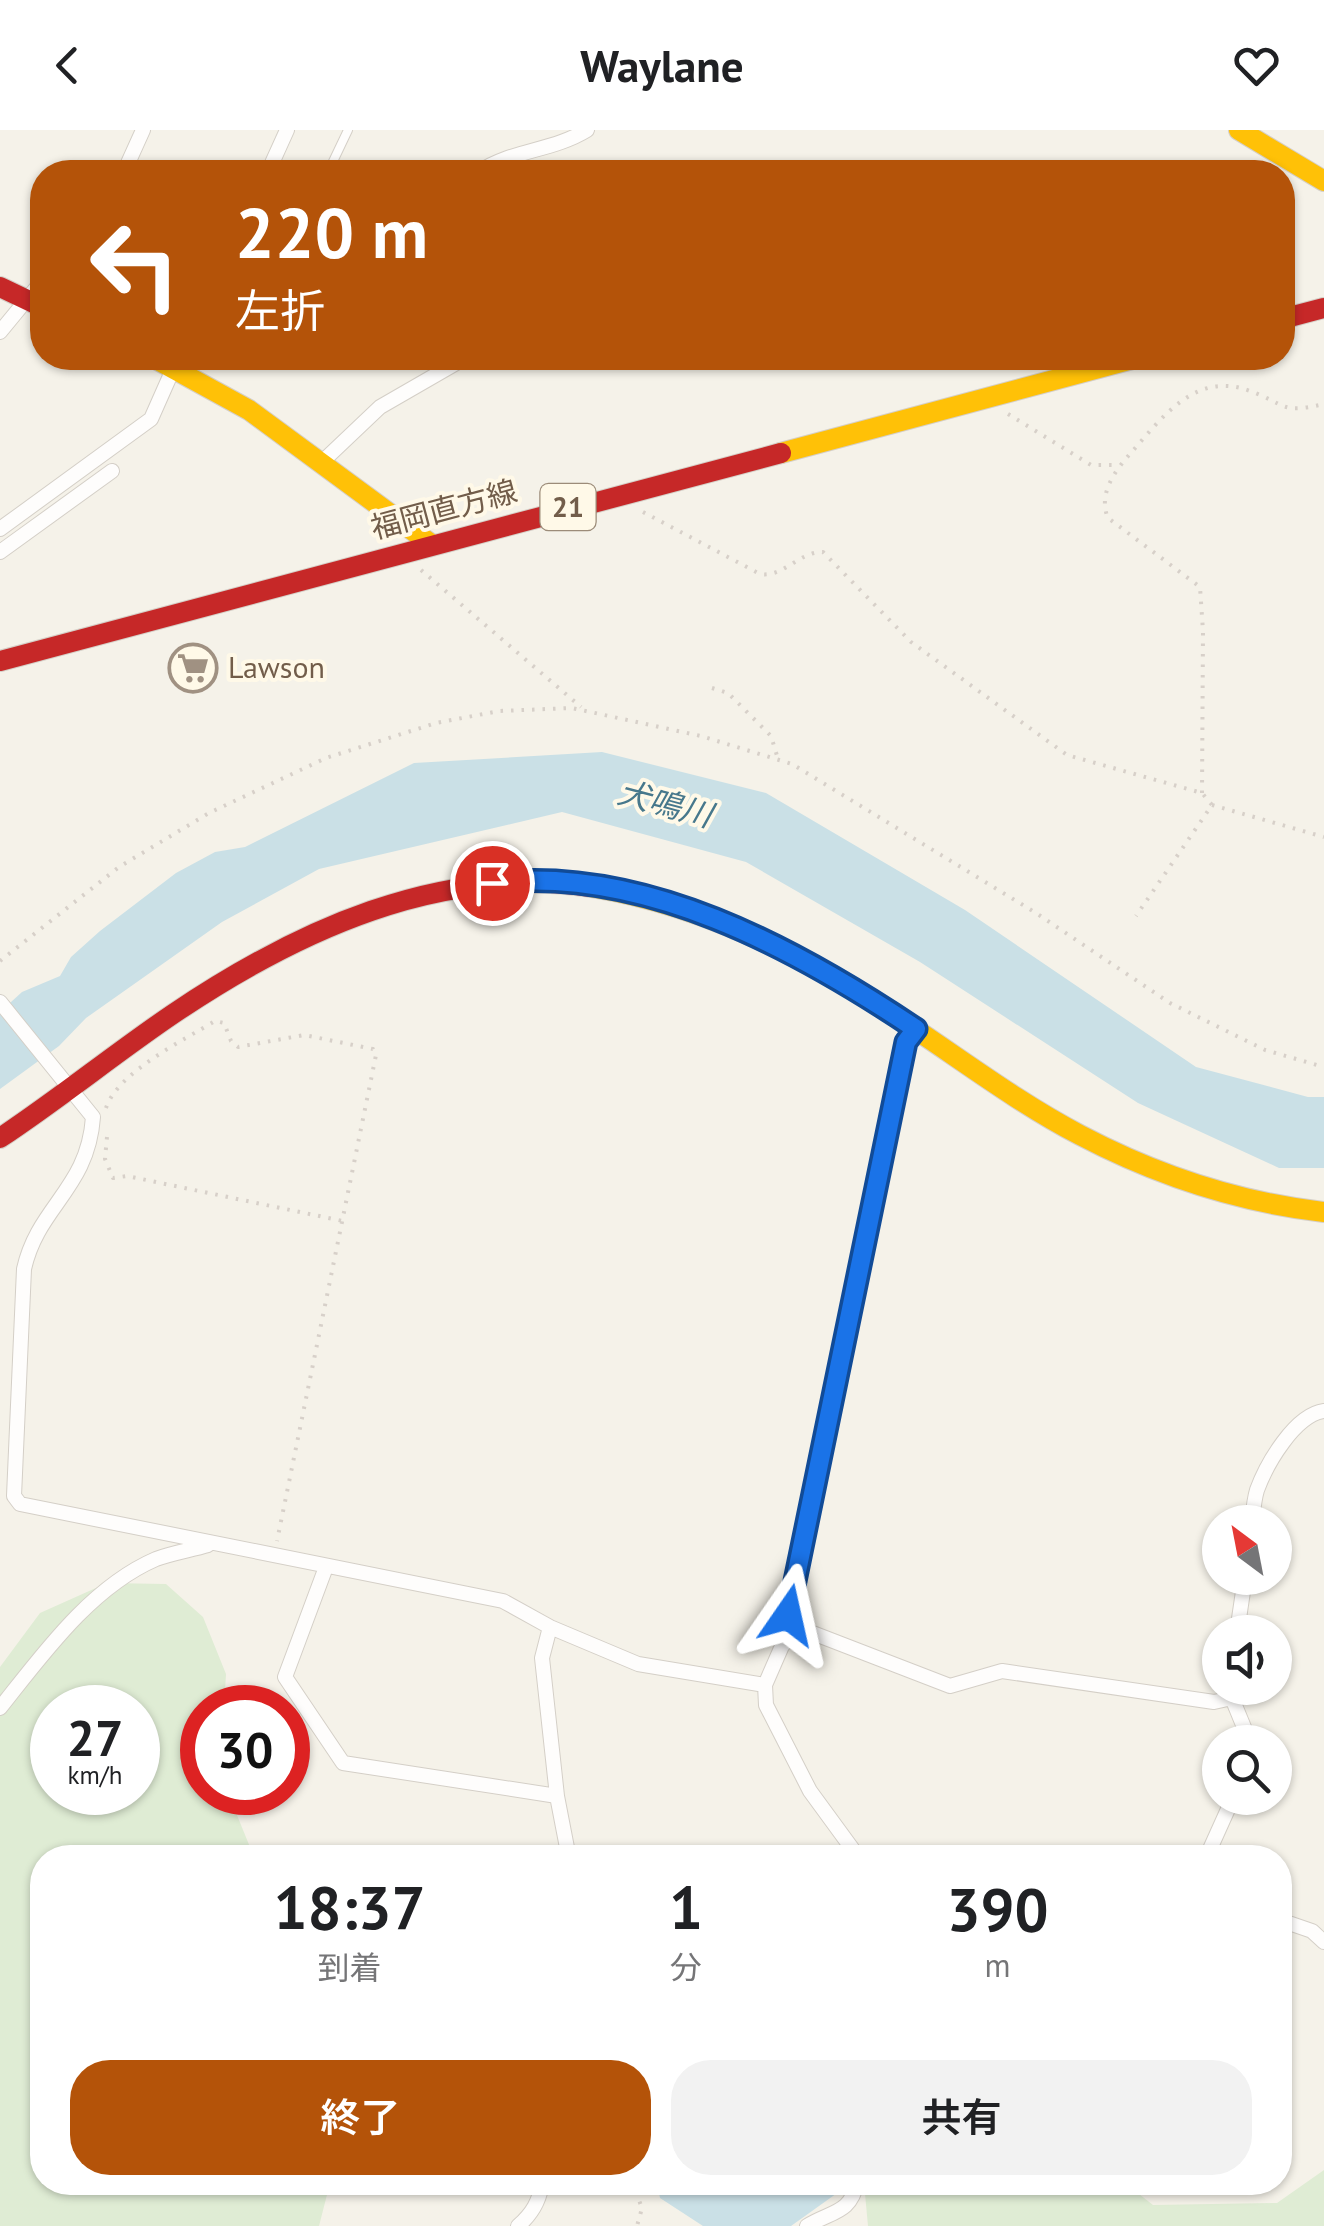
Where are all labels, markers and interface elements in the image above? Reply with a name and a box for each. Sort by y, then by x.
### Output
text: Waylane [580,36,744,94]
icon: back [40,38,95,93]
icon: heart [1229,38,1284,93]
text: 220 m [235,187,428,277]
icon: left [70,200,200,330]
text: 左折 [235,281,325,339]
street label: 福岡直方線 [366,470,521,547]
road number: 21 [540,484,596,530]
supermarket icon: Lawson [167,642,219,694]
place label: Lawson [228,647,325,686]
water label: 犬鳴川 [613,770,720,837]
pin [450,841,535,926]
icon: arrive [465,856,520,911]
north arrow [1202,1505,1292,1595]
map controls [1202,1505,1292,1815]
position arrow [736,1563,840,1667]
button: sound [1202,1615,1292,1705]
speed limit sign: 30 [180,1685,310,1815]
text: 27 [67,1705,123,1770]
button: search [1202,1725,1292,1815]
text: km/h [68,1759,122,1791]
text: 18:37 [273,1868,426,1946]
text: 1 [669,1868,703,1946]
text: 390 [946,1870,1049,1948]
text: m [985,1944,1011,1986]
text: 到着 [318,1946,382,1988]
text: 分 [670,1946,702,1988]
button: 終了 [70,2060,651,2175]
button: 共有 [671,2060,1252,2175]

